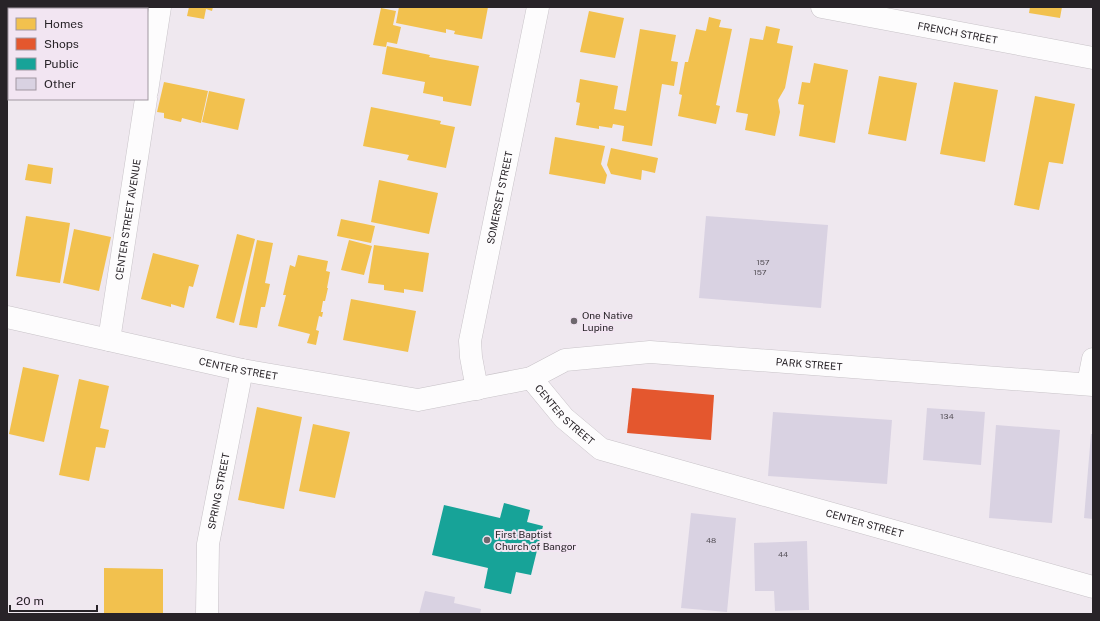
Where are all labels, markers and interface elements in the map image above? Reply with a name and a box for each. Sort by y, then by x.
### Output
legend [8,8,148,100]
text: Homes [44,17,83,31]
street label: FRENCH STREET [917,19,999,46]
text: Shops [44,37,79,51]
text: Public [44,57,79,71]
text: Other [44,77,76,91]
street label: SOMERSET STREET [484,150,515,245]
street label: CENTER STREET AVENUE [112,158,143,281]
house number: 157 [756,257,770,267]
house number: 157 [753,267,767,277]
place label: One Native Lupine [582,309,633,333]
marker: One Native Lupine [569,316,579,326]
street label: CENTER STREET [198,354,279,382]
street label: PARK STREET [775,355,843,372]
street label: CENTER STREET [533,382,597,447]
house number: 134 [940,411,954,421]
street label: SPRING STREET [205,452,232,530]
street label: CENTER STREET [825,506,905,540]
place label: First Baptist Church of Bangor [495,528,576,552]
marker: First Baptist Church of Bangor [482,535,492,545]
house number: 48 [706,535,716,545]
house number: 44 [778,549,788,559]
scale bar [10,587,97,613]
text: 20 m [16,594,44,608]

